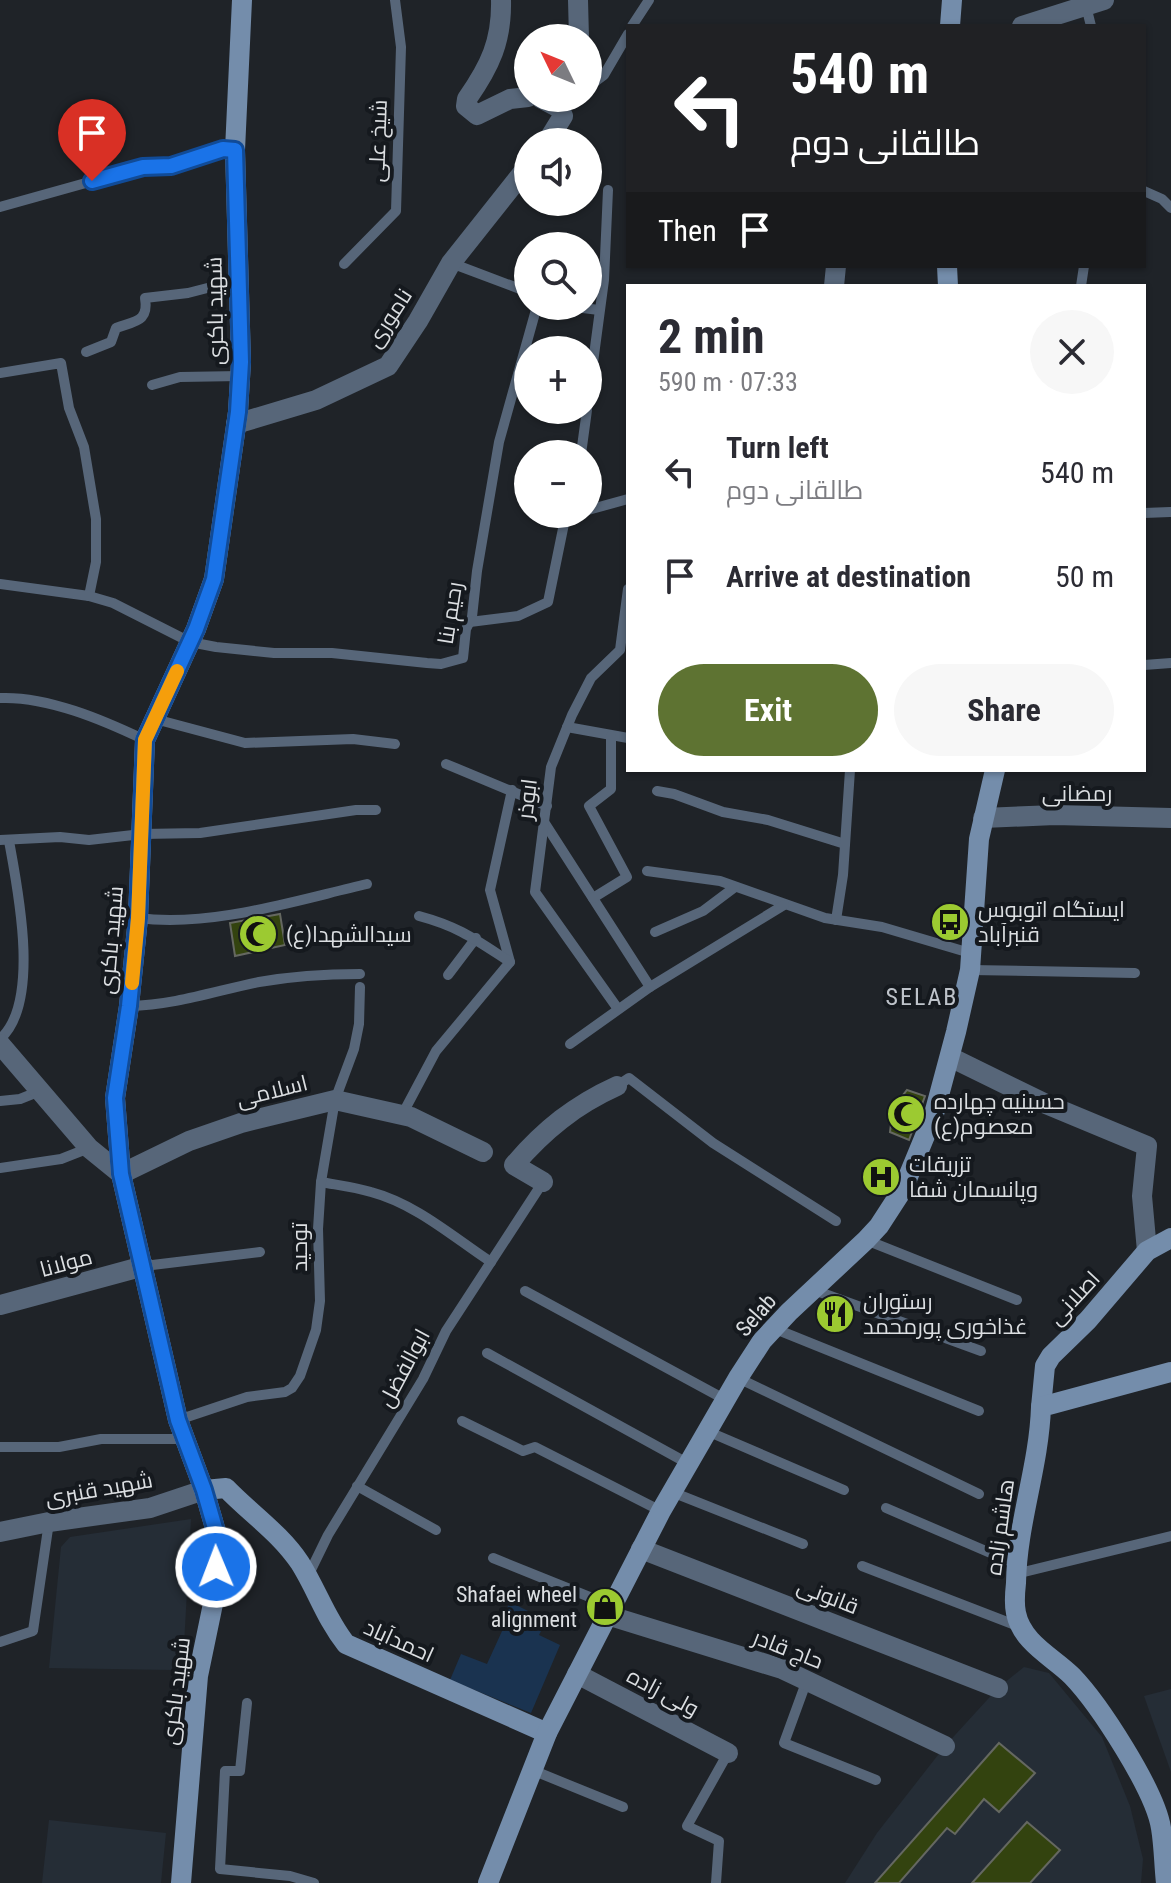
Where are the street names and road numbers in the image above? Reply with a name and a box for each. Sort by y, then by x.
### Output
street label: شیخ علی [364,99,394,183]
street label: شهید باکری [202,257,229,365]
street label: ناموری [361,284,417,352]
street label: رحیم بنا [433,580,470,646]
street label: ابوذر [512,777,542,823]
street label: رمضانی [1042,781,1112,807]
street label: شهید باکری [94,885,129,995]
street label: اسلامی [234,1070,310,1113]
street label: توحید [287,1222,312,1272]
street label: مولانا [37,1244,95,1282]
street label: اصلانی [1043,1266,1106,1331]
street label: Selab [731,1289,781,1341]
street label: ابوالفضل [373,1325,436,1412]
street label: شهید قنبری [43,1467,155,1512]
street label: هاشم زاده [981,1477,1022,1577]
street label: قانونی [793,1573,862,1620]
street label: احمدآباد [360,1615,438,1667]
street label: حاج قادر [747,1624,826,1676]
street label: شهید باکری [157,1636,196,1746]
street label: ولی زاده [622,1663,703,1722]

